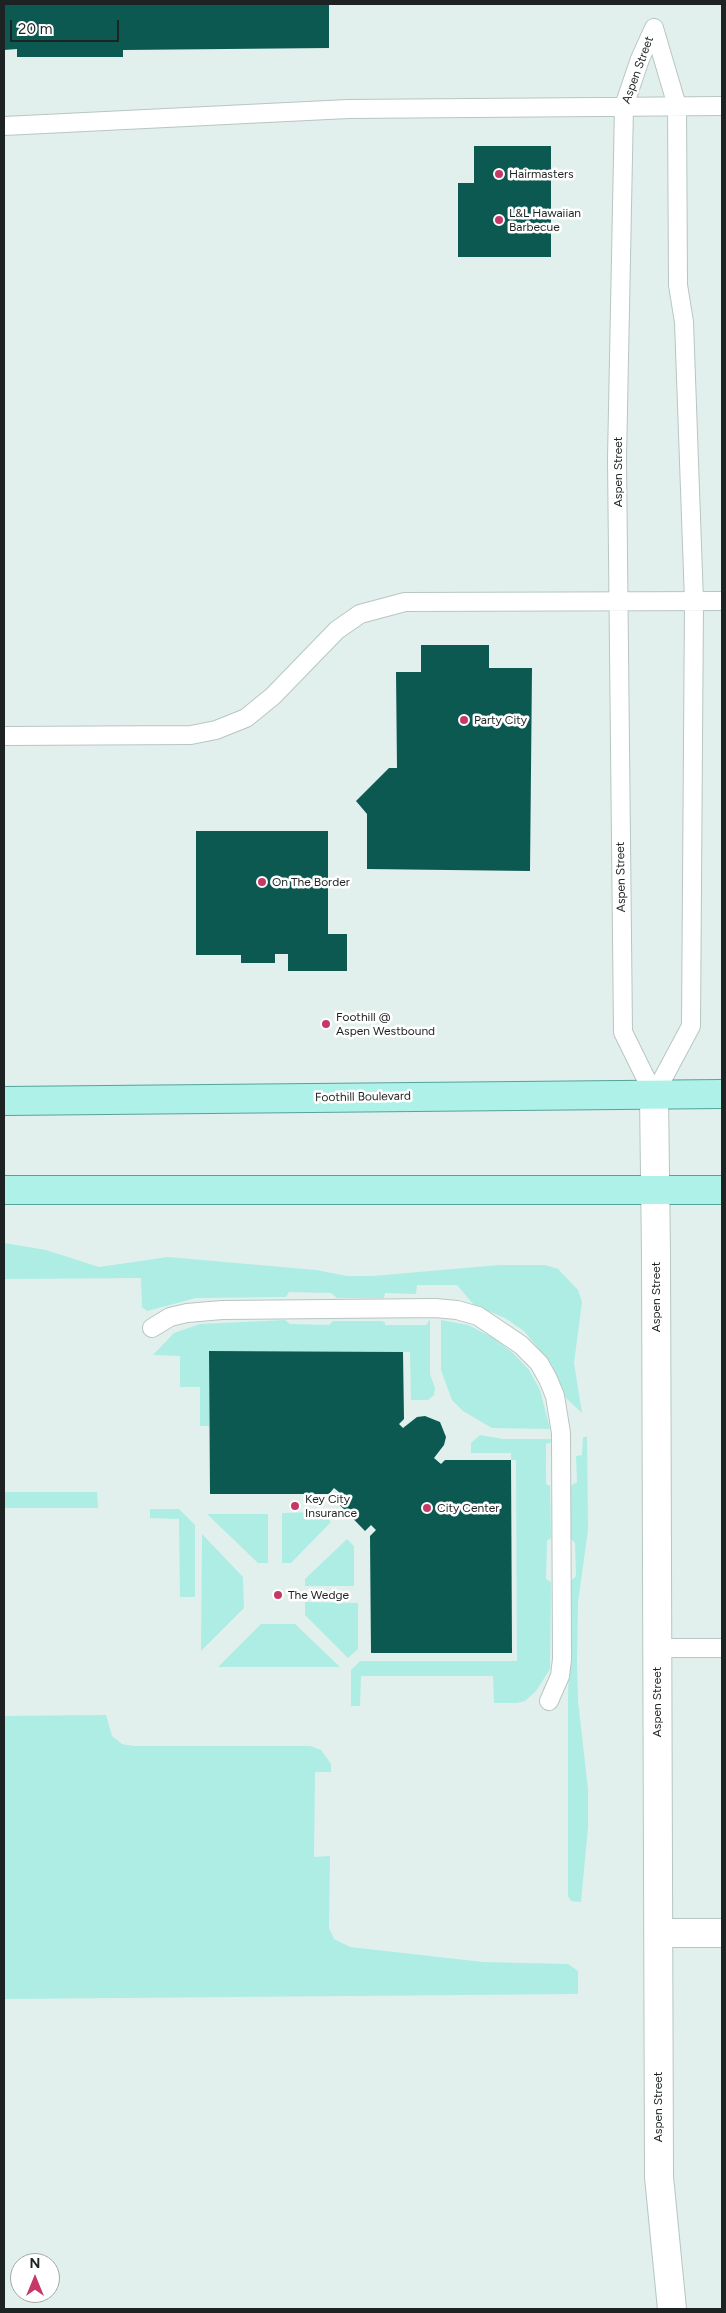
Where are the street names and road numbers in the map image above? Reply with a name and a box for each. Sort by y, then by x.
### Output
street label: Aspen Street [619,34,657,106]
street label: Aspen Street [611,437,625,507]
street label: Aspen Street [613,842,629,912]
street label: Foothill Boulevard [315,1089,411,1105]
street label: Aspen Street [649,1262,663,1332]
street label: Aspen Street [650,1667,664,1737]
street label: Aspen Street [651,2072,665,2142]

